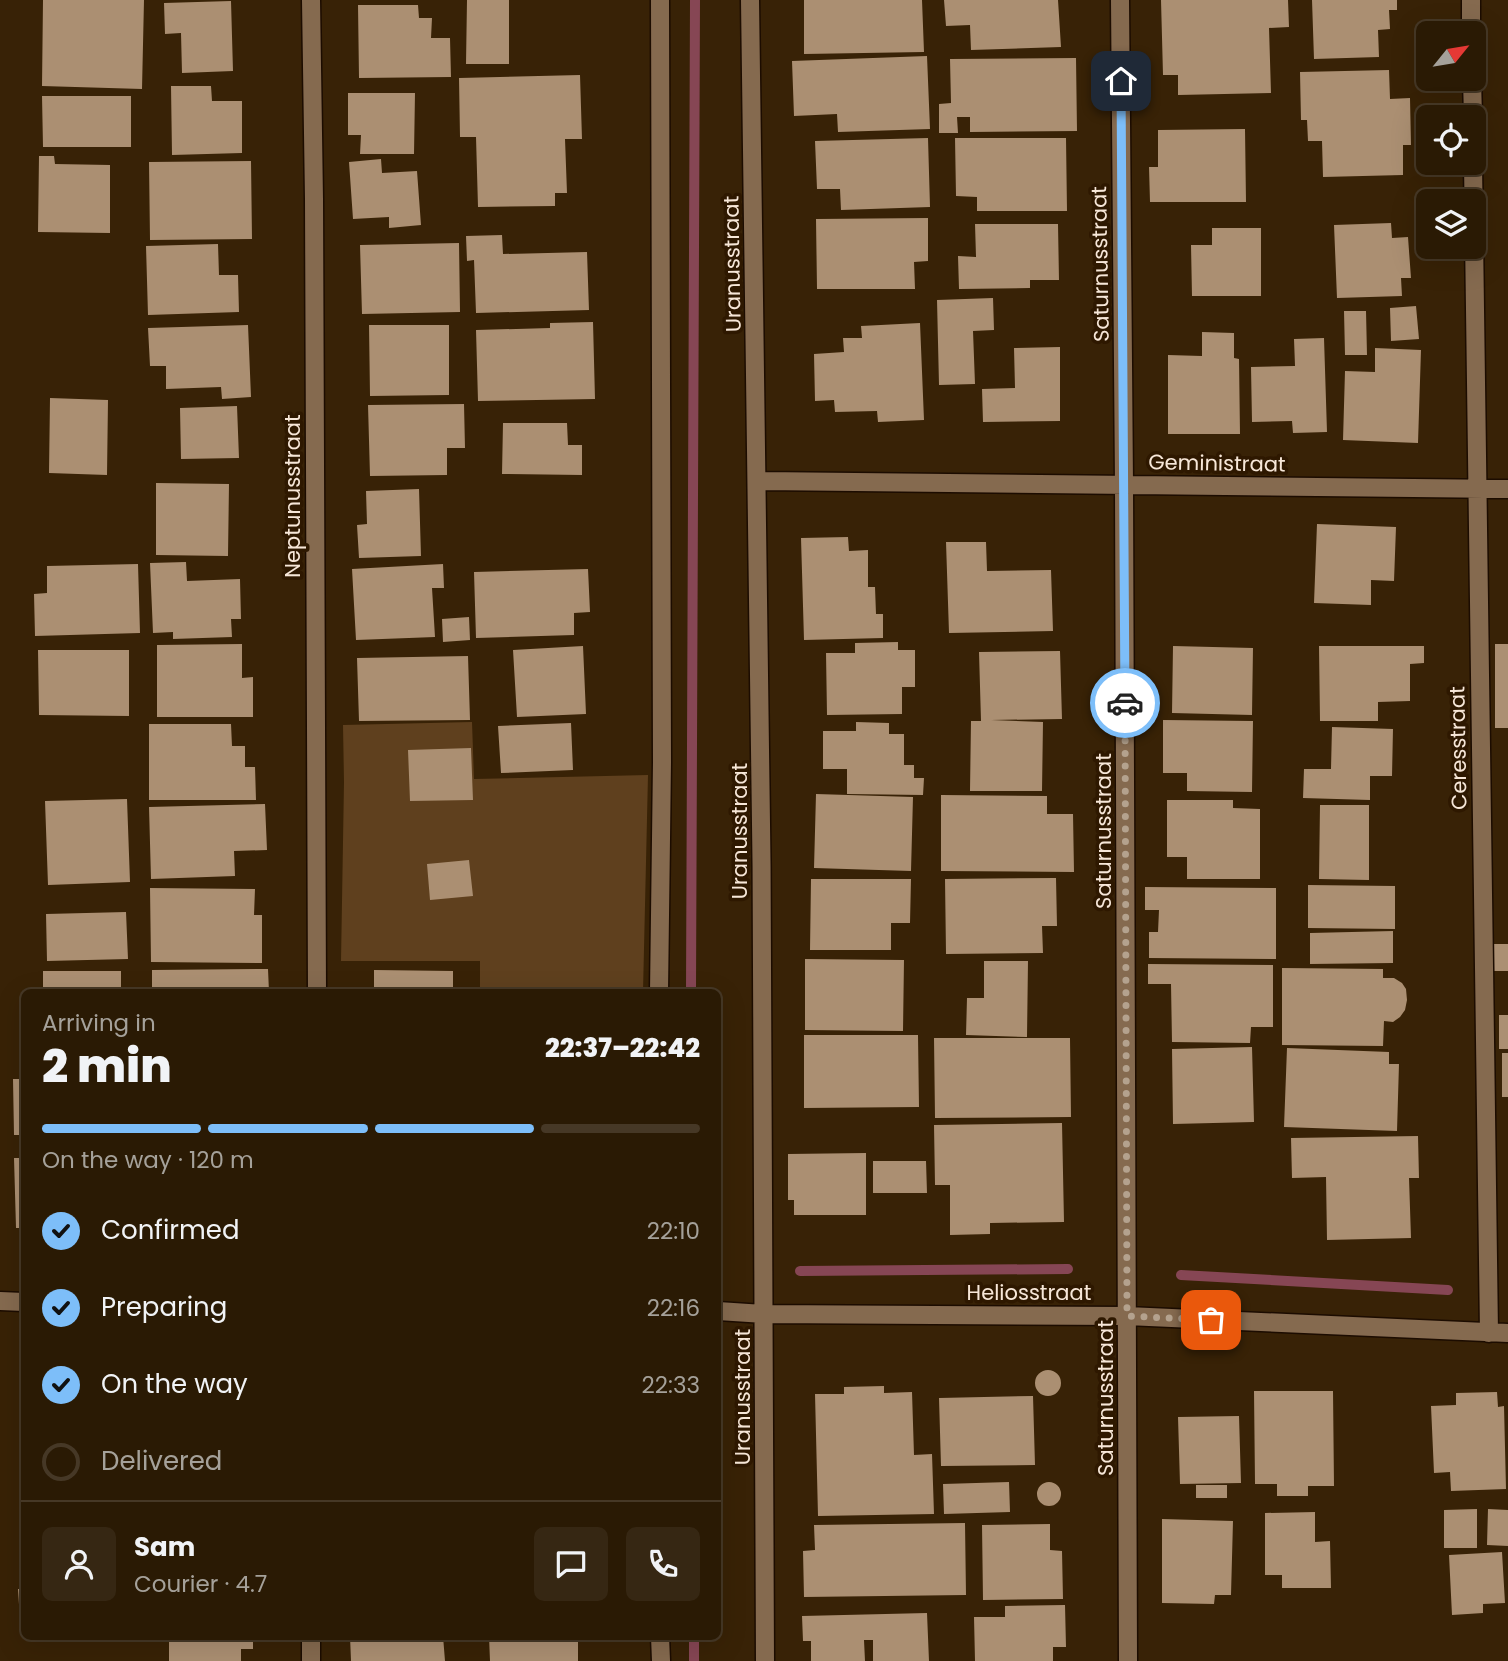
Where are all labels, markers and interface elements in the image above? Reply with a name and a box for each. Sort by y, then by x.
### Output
north arrow [1416,21,1486,91]
map controls [1416,21,1486,259]
pin [1091,51,1151,111]
icon: home [1102,62,1140,100]
button: locate [1416,105,1486,175]
street label: Saturnusstraat [1084,186,1116,342]
button: layers [1416,189,1486,259]
street label: Uranusstraat [716,195,748,333]
street label: Neptunusstraat [278,414,307,578]
street label: Geministraat [1148,447,1286,479]
courier [1090,668,1160,738]
icon: car [1106,684,1144,722]
street label: Ceresstraat [1442,686,1474,810]
street label: Saturnusstraat [1089,753,1118,909]
street label: Uranusstraat [725,763,754,899]
text: Arriving in [42,1007,156,1039]
text: 22:37–22:42 [545,1030,700,1066]
text: 2 min [42,1034,172,1098]
text: On the way · 120 m [42,1144,254,1176]
icon: check [42,1212,80,1250]
text: Confirmed [101,1212,239,1248]
text: 22:10 [647,1215,700,1247]
street label: Heliosstraat [967,1278,1091,1307]
icon: check [42,1289,80,1327]
text: Preparing [101,1289,227,1325]
pin [1181,1290,1241,1350]
text: 22:16 [647,1292,700,1324]
icon: bag [1192,1301,1230,1339]
street label: Saturnusstraat [1091,1320,1120,1476]
street label: Uranusstraat [728,1329,757,1465]
icon: check [42,1366,80,1404]
text: On the way [101,1366,248,1402]
text: 22:33 [642,1369,700,1401]
text: Delivered [101,1443,222,1479]
button: person [42,1527,116,1601]
button: chat [534,1527,608,1601]
button: phone [626,1527,700,1601]
text: Sam [134,1529,195,1565]
text: Courier · 4.7 [134,1568,267,1600]

